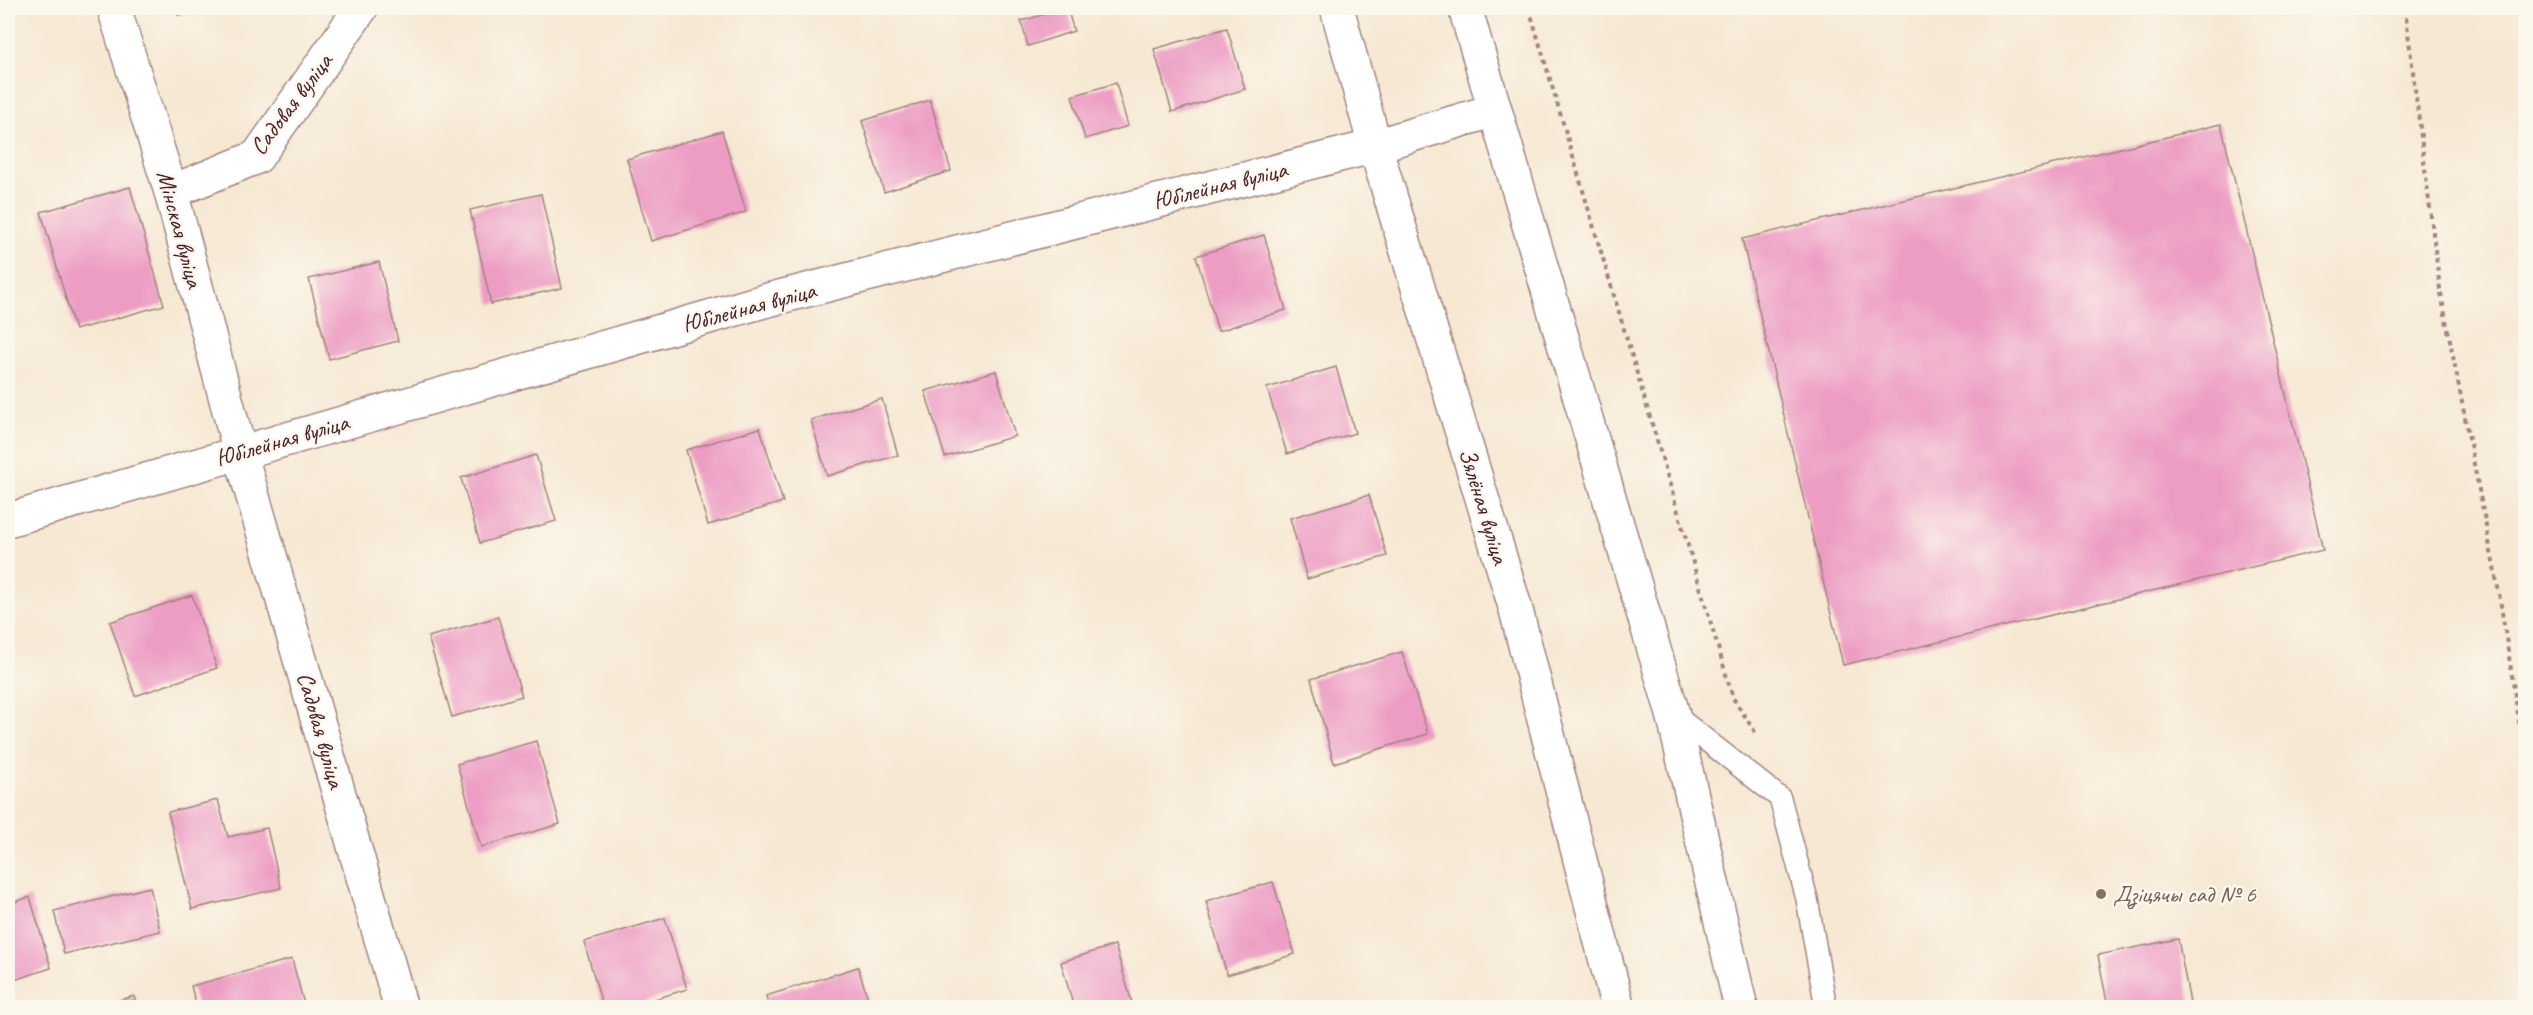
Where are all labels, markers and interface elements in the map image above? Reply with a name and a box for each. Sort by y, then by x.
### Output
street label: Садовая вуліца [243,46,340,161]
street label: Юбілейная вуліца [1150,154,1291,216]
street label: Мінская вуліца [150,167,210,292]
street label: Юбілейная вуліца [679,274,820,339]
street label: Юбілейная вуліца [212,406,353,473]
street label: Зялёная вуліца [1452,444,1516,569]
street label: Садовая вуліца [290,669,352,793]
place label: Дзіцячы сад № 6 [2113,879,2257,910]
marker: Дзіцячы сад № 6 [2094,887,2108,901]

